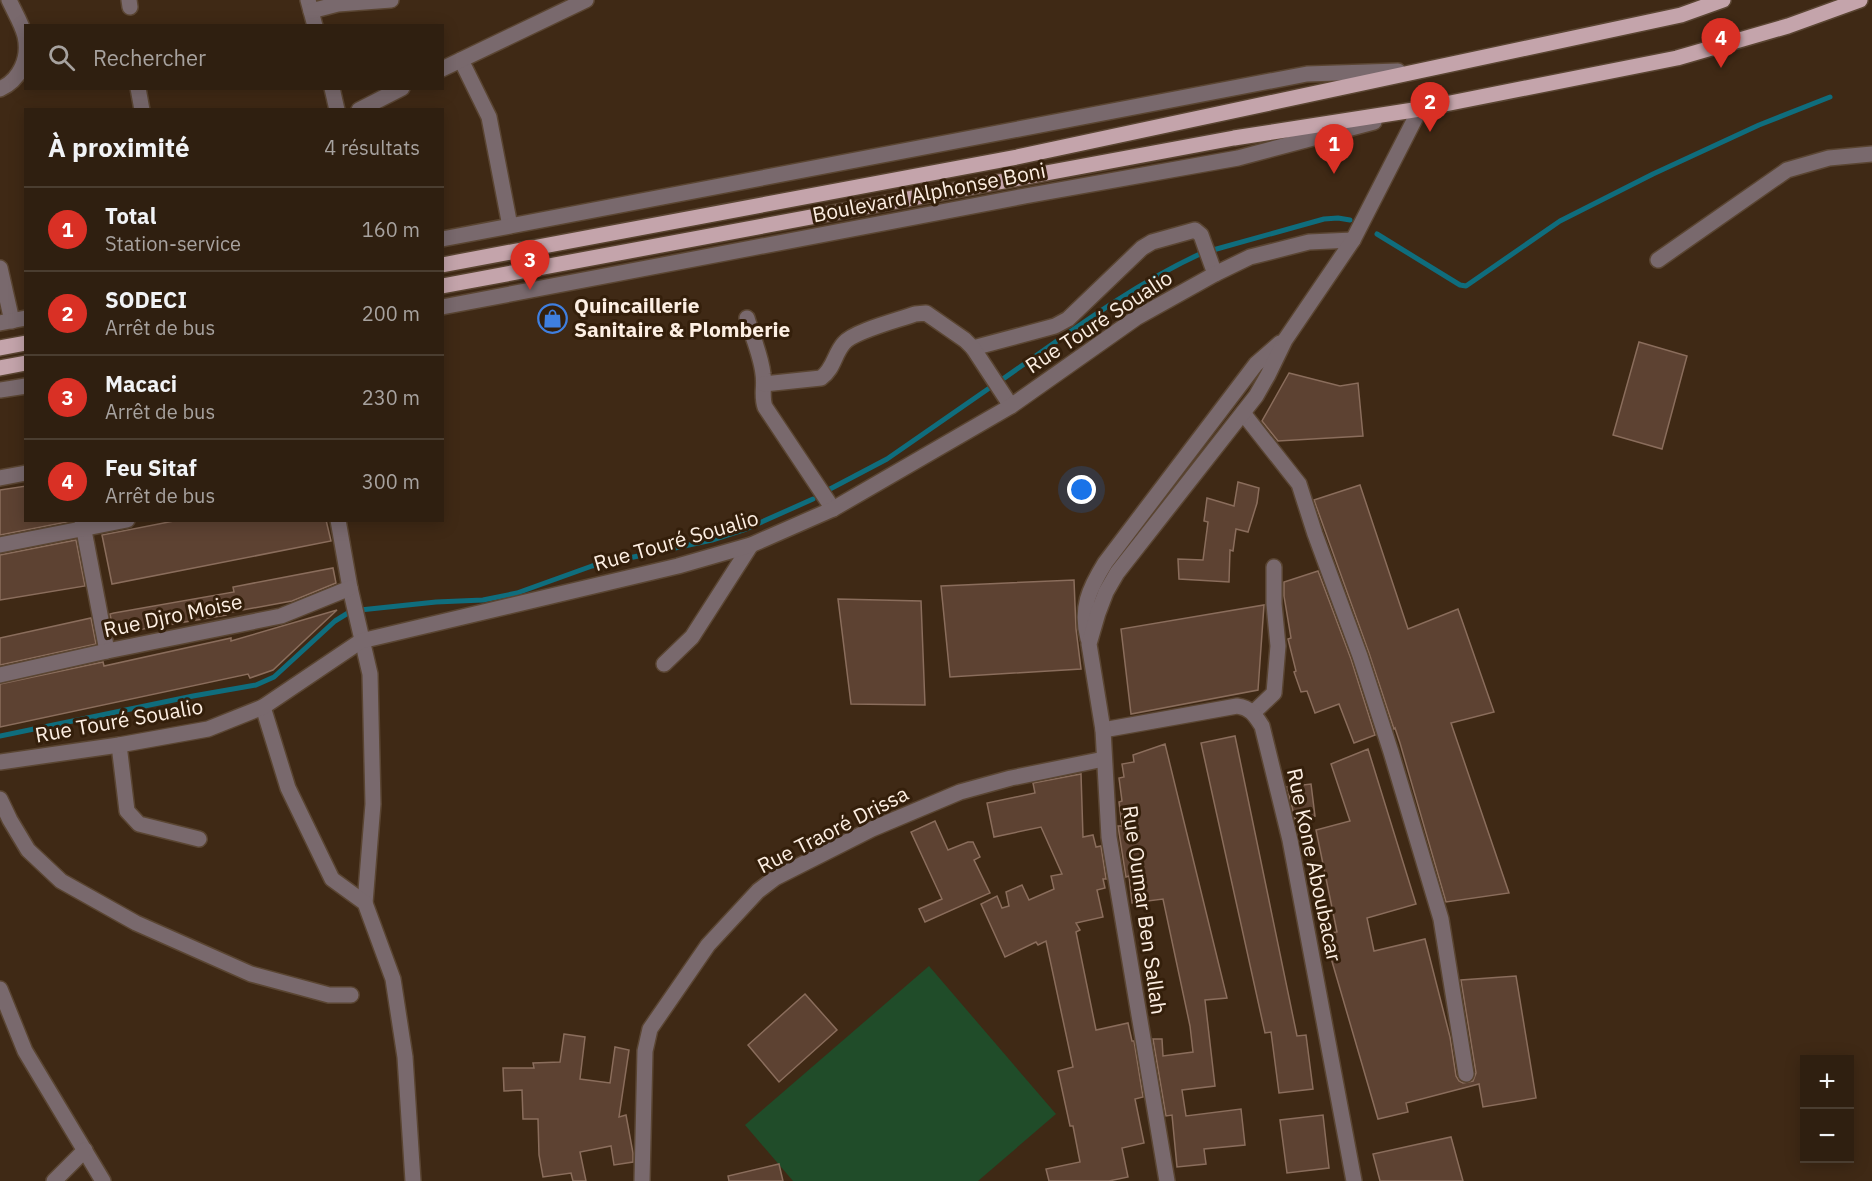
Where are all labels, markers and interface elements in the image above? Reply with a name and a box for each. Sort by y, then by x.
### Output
pin: 4 [1702,19,1740,68]
search box [24,24,444,90]
icon: search [45,41,78,74]
text: Rechercher [93,43,206,72]
pin: 2 [1410,82,1450,132]
pin: 1 [1314,124,1354,174]
text: À proximité [48,130,190,164]
text: 4 résultats [324,134,420,161]
street label: Boulevard Alphonse Boni [810,156,1048,228]
text: Total [105,201,156,230]
text: 1 [62,216,74,243]
text: 160 m [362,216,420,243]
text: Station-service [105,230,241,257]
pin: 3 [510,240,550,290]
street label: Rue Touré Soualio [1019,263,1177,379]
text: SODECI [105,285,187,314]
place label: Quincaillerie Sanitaire & Plomberie [574,291,791,343]
text: 2 [62,300,74,327]
text: 200 m [362,300,420,327]
shop icon: Quincaillerie Sanitaire & Plomberie [537,302,569,334]
text: Arrêt de bus [105,314,215,341]
text: Macaci [105,369,177,398]
text: 3 [62,384,74,411]
text: 230 m [362,384,420,411]
text: Arrêt de bus [105,398,215,425]
text: Feu Sitaf [105,453,197,482]
text: 4 [62,468,74,495]
text: 300 m [362,468,420,495]
your location [1067,475,1096,504]
text: Arrêt de bus [105,482,215,509]
street label: Rue Touré Soualio [590,503,761,577]
street label: Rue Djro Moise [101,587,245,643]
street label: Rue Touré Soualio [33,691,205,749]
street label: Rue Kone Aboubacar [1281,766,1349,964]
street label: Rue Traoré Drissa [752,779,913,879]
street label: Rue Oumar Ben Sallah [1116,804,1174,1016]
map controls [1800,1055,1854,1163]
button: + [1800,1055,1854,1109]
button: − [1800,1109,1854,1163]

